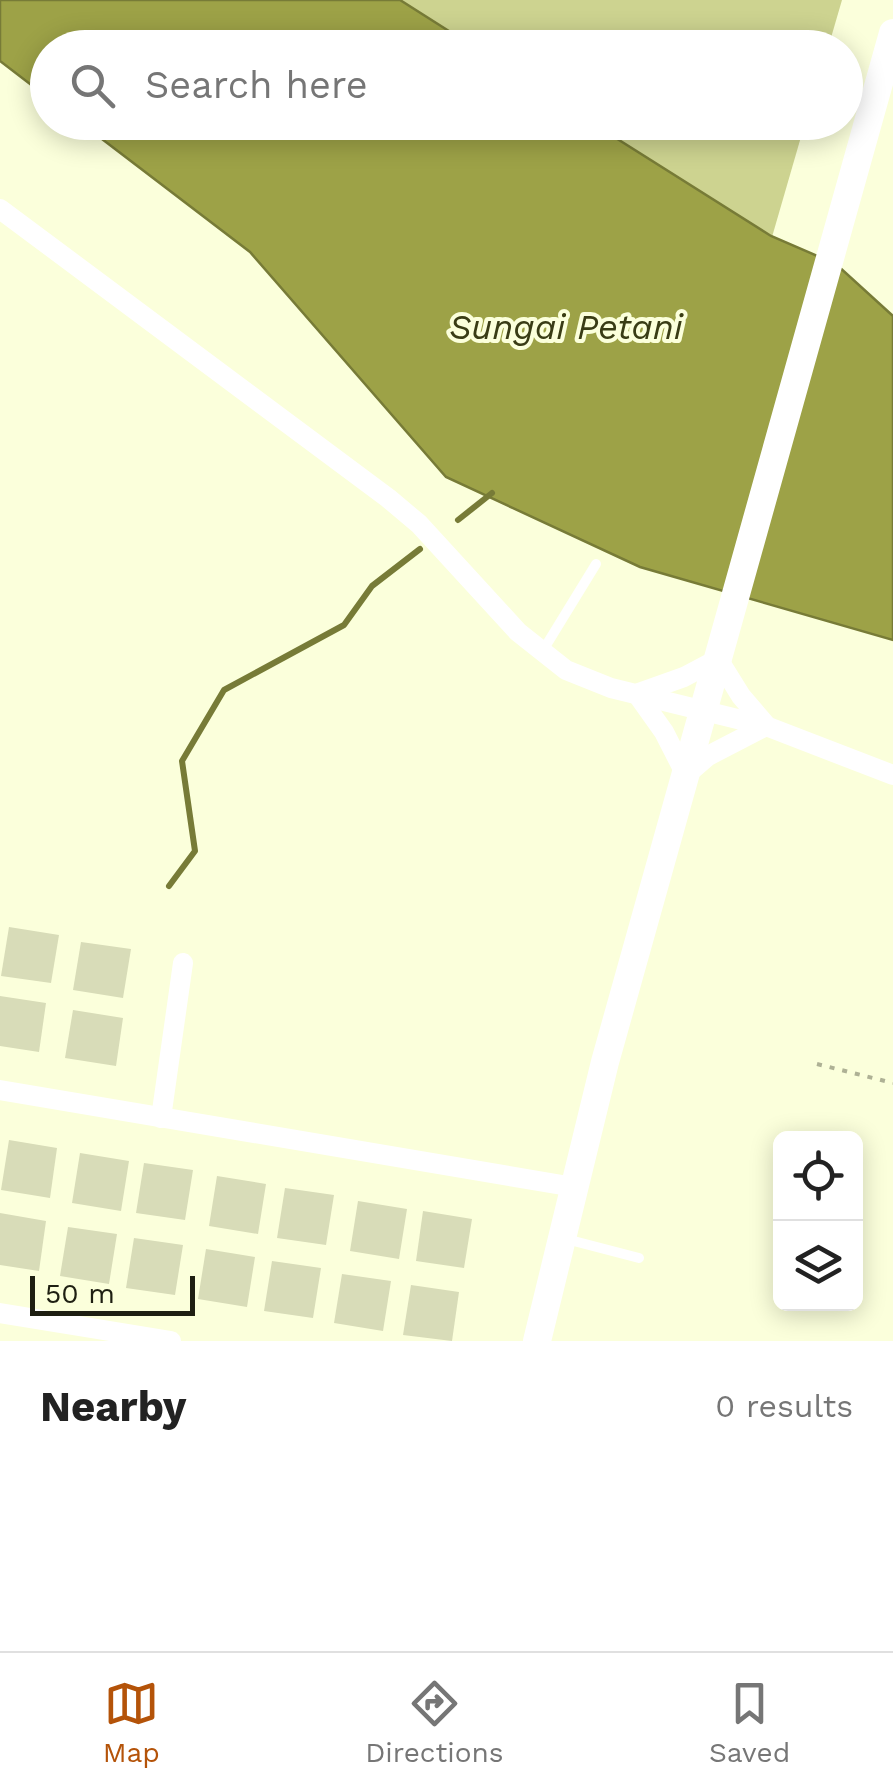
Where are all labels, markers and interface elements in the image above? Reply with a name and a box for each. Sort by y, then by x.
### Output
search box [30,30,863,140]
icon: search [65,58,120,113]
text: Search here [145,63,368,107]
water label: Sungai Petani [449,306,684,348]
map controls [773,1131,863,1311]
button: locate [773,1131,863,1221]
button: layers [773,1221,863,1311]
scale bar [30,1271,195,1316]
text: 50 m [45,1277,115,1310]
text: Nearby [40,1382,187,1431]
text: 0 results [715,1387,853,1425]
tab: Map [103,1676,160,1769]
tab: Directions [365,1676,504,1769]
tab: Saved [709,1676,790,1769]

